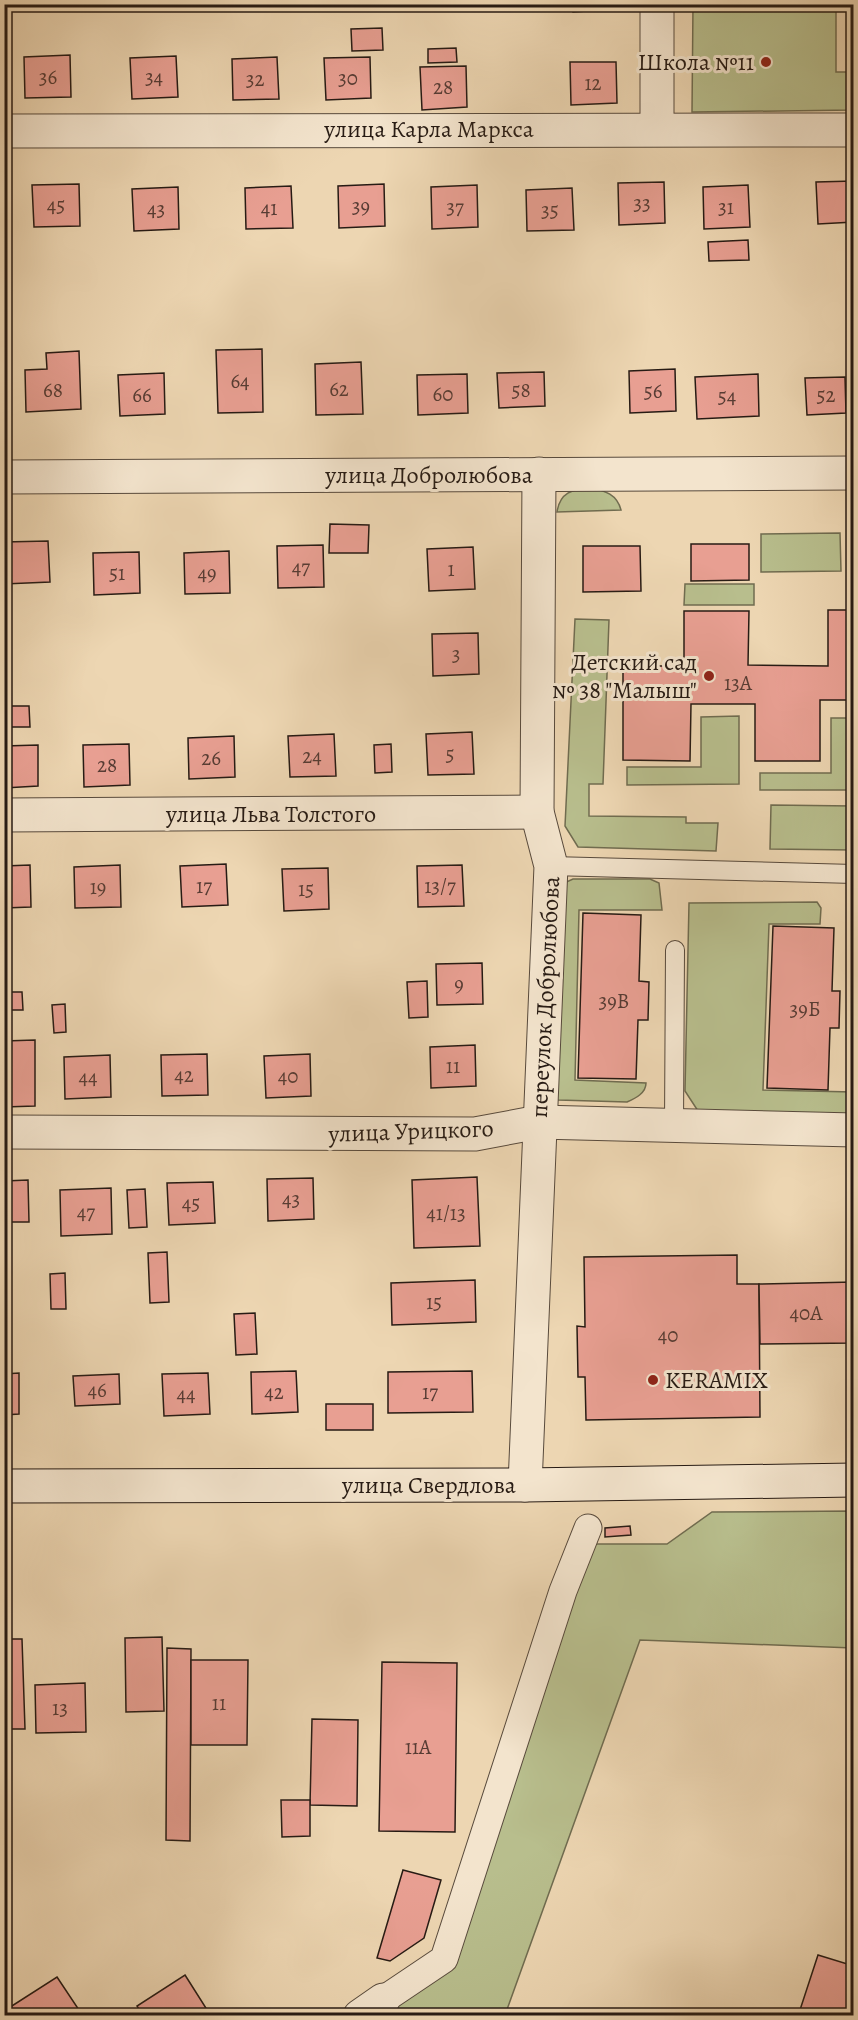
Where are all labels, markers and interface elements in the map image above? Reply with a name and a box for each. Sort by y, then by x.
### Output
place label: Школа №11 [638,46,754,78]
marker: Школа №11 [759,55,773,69]
house number: 36 [39,63,58,91]
house number: 34 [145,63,163,91]
house number: 30 [338,64,358,92]
house number: 32 [246,65,264,93]
house number: 12 [584,69,602,97]
house number: 28 [433,73,453,101]
street label: улица Карла Маркса [323,113,534,145]
house number: 33 [633,189,651,217]
house number: 45 [47,191,65,219]
house number: 39 [352,192,370,220]
house number: 37 [446,193,464,221]
house number: 31 [718,193,734,221]
house number: 41 [261,194,277,222]
house number: 43 [147,195,165,223]
house number: 35 [541,196,559,224]
house number: 64 [230,367,250,395]
house number: 62 [329,375,349,403]
house number: 68 [43,376,63,404]
house number: 58 [511,376,531,404]
house number: 56 [644,377,663,405]
house number: 60 [433,380,453,408]
house number: 66 [132,381,152,409]
house number: 52 [816,381,836,409]
house number: 54 [718,382,736,410]
street label: улица Добролюбова [324,459,533,491]
house number: 47 [292,553,310,581]
house number: 1 [447,555,455,583]
house number: 51 [109,559,125,587]
house number: 49 [197,559,217,587]
house number: 3 [452,640,460,668]
place label: Детский сад № 38 "Малыш" [552,646,697,706]
marker: Детский сад № 38 "Малыш" [702,669,716,683]
house number: 13А [724,669,753,697]
house number: 5 [445,740,455,768]
house number: 24 [302,742,322,770]
house number: 26 [201,744,221,772]
house number: 28 [97,751,117,779]
street label: улица Льва Толстого [165,798,376,830]
house number: 17 [196,872,212,900]
house number: 13/7 [424,872,456,900]
house number: 19 [90,873,106,901]
house number: 15 [298,875,314,903]
street label: переулок Добролюбова [523,875,567,1119]
house number: 9 [454,970,464,998]
house number: 39В [599,987,629,1015]
house number: 39Б [790,995,820,1023]
house number: 11 [446,1052,460,1080]
house number: 42 [174,1061,194,1089]
house number: 40 [278,1062,298,1090]
house number: 44 [78,1063,98,1091]
street label: улица Урицкого [327,1112,494,1150]
house number: 43 [282,1185,300,1213]
house number: 45 [182,1189,200,1217]
house number: 47 [77,1198,95,1226]
house number: 41/13 [426,1199,466,1227]
house number: 15 [426,1288,442,1316]
house number: 40А [790,1299,823,1327]
house number: 40 [658,1321,678,1349]
place label: KERAMIX [665,1364,768,1396]
marker: KERAMIX [646,1373,660,1387]
house number: 46 [87,1376,107,1404]
house number: 42 [264,1378,284,1406]
house number: 17 [422,1378,438,1406]
house number: 44 [176,1380,196,1408]
street label: улица Свердлова [341,1469,516,1501]
house number: 11 [212,1689,226,1717]
house number: 13 [52,1694,68,1722]
house number: 11А [405,1733,432,1761]

